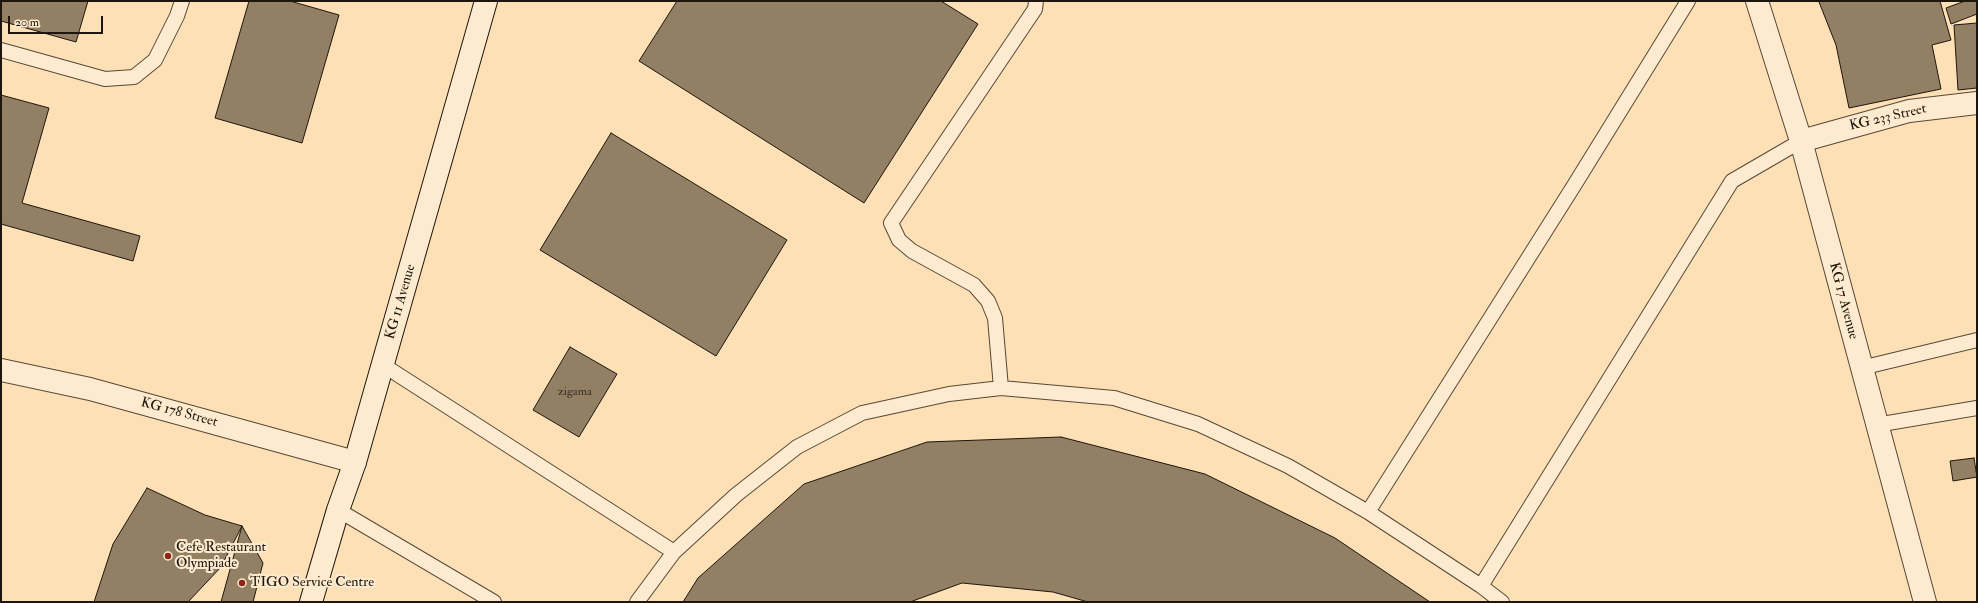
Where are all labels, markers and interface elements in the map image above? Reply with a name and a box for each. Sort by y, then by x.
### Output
scale bar [10,8,105,34]
text: 20 m [15,15,39,30]
street label: KG 233 Street [1848,101,1928,135]
street label: KG 17 Avenue [1825,261,1861,341]
street label: KG 11 Avenue [382,262,420,342]
house number: zigama [558,385,592,399]
street label: KG 178 Street [139,395,219,431]
place label: Cefe Restaurant Olympiade [176,540,266,572]
marker: Cefe Restaurant Olympiade [163,551,173,561]
place label: TIGO Service Centre [250,575,374,591]
marker: TIGO Service Centre [237,578,247,588]

